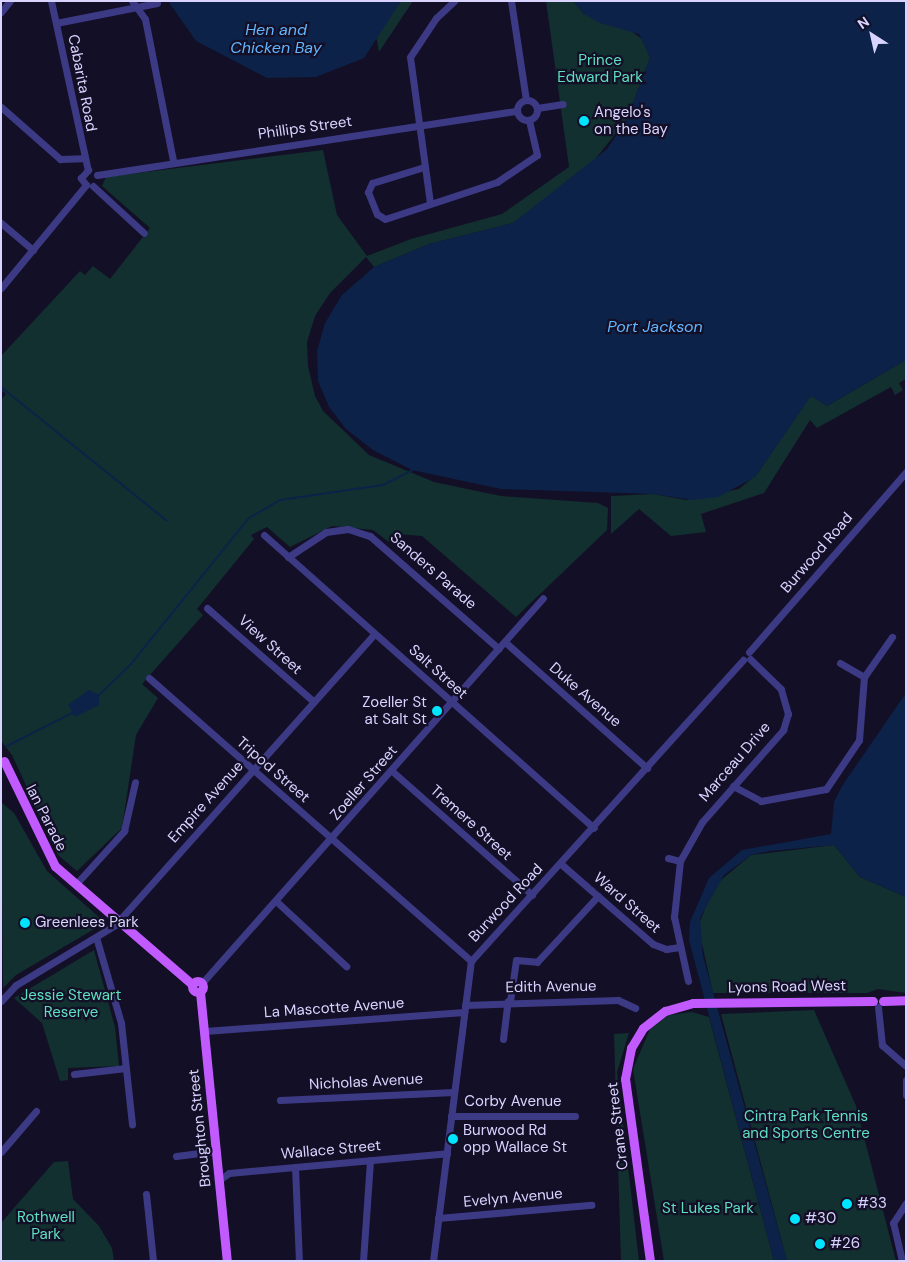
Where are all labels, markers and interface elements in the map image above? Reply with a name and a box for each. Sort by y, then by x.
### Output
north arrow [847,10,897,60]
text: N [854,12,873,33]
water label: Hen and Chicken Bay [230,20,322,58]
street label: Cabarita Road [64,33,100,133]
park label: Prince Edward Park [557,51,643,86]
place label: Angelo's on the Bay [594,103,668,138]
street label: Phillips Street [257,113,353,143]
marker: Angelo's on the Bay [578,115,590,127]
water label: Port Jackson [607,317,703,337]
street label: Burwood Road [777,509,857,597]
street label: Sanders Parade [386,529,480,613]
street label: View Street [234,612,306,678]
street label: Salt Street [405,641,471,703]
street label: Duke Avenue [545,659,625,731]
place label: Zoeller St at Salt St [362,693,427,728]
marker: Zoeller St at Salt St [431,705,443,717]
street label: Marceau Drive [696,719,774,805]
street label: Tripod Street [233,733,313,807]
street label: Zoeller Street [327,742,401,824]
street label: Empire Avenue [165,757,247,847]
street label: Ian Parade [22,782,70,854]
street label: Tremere Street [427,782,515,864]
street label: Burwood Road [465,860,547,946]
street label: Ward Street [590,869,664,937]
place label: Greenlees Park [35,914,139,932]
marker: Greenlees Park [19,917,31,929]
street label: Edith Avenue [505,977,597,997]
street label: Lyons Road West [728,977,846,997]
park label: Jessie Stewart Reserve [21,986,121,1021]
street label: La Mascotte Avenue [263,994,405,1022]
street label: Broughton Street [185,1068,215,1188]
street label: Nicholas Avenue [309,1070,423,1094]
street label: Crane Street [604,1081,632,1171]
street label: Corby Avenue [464,1093,562,1111]
park label: Cintra Park Tennis and Sports Centre [742,1107,870,1142]
place label: Burwood Rd opp Wallace St [463,1121,567,1156]
marker: Burwood Rd opp Wallace St [447,1133,459,1145]
street label: Wallace Street [280,1137,382,1163]
street label: Evelyn Avenue [463,1185,563,1211]
place label: #33 [857,1195,887,1213]
marker: #33 [841,1198,853,1210]
park label: St Lukes Park [662,1200,754,1218]
park label: Rothwell Park [17,1208,75,1243]
place label: #30 [805,1210,836,1228]
marker: #30 [789,1213,801,1225]
place label: #26 [830,1235,860,1253]
marker: #26 [814,1238,826,1250]

